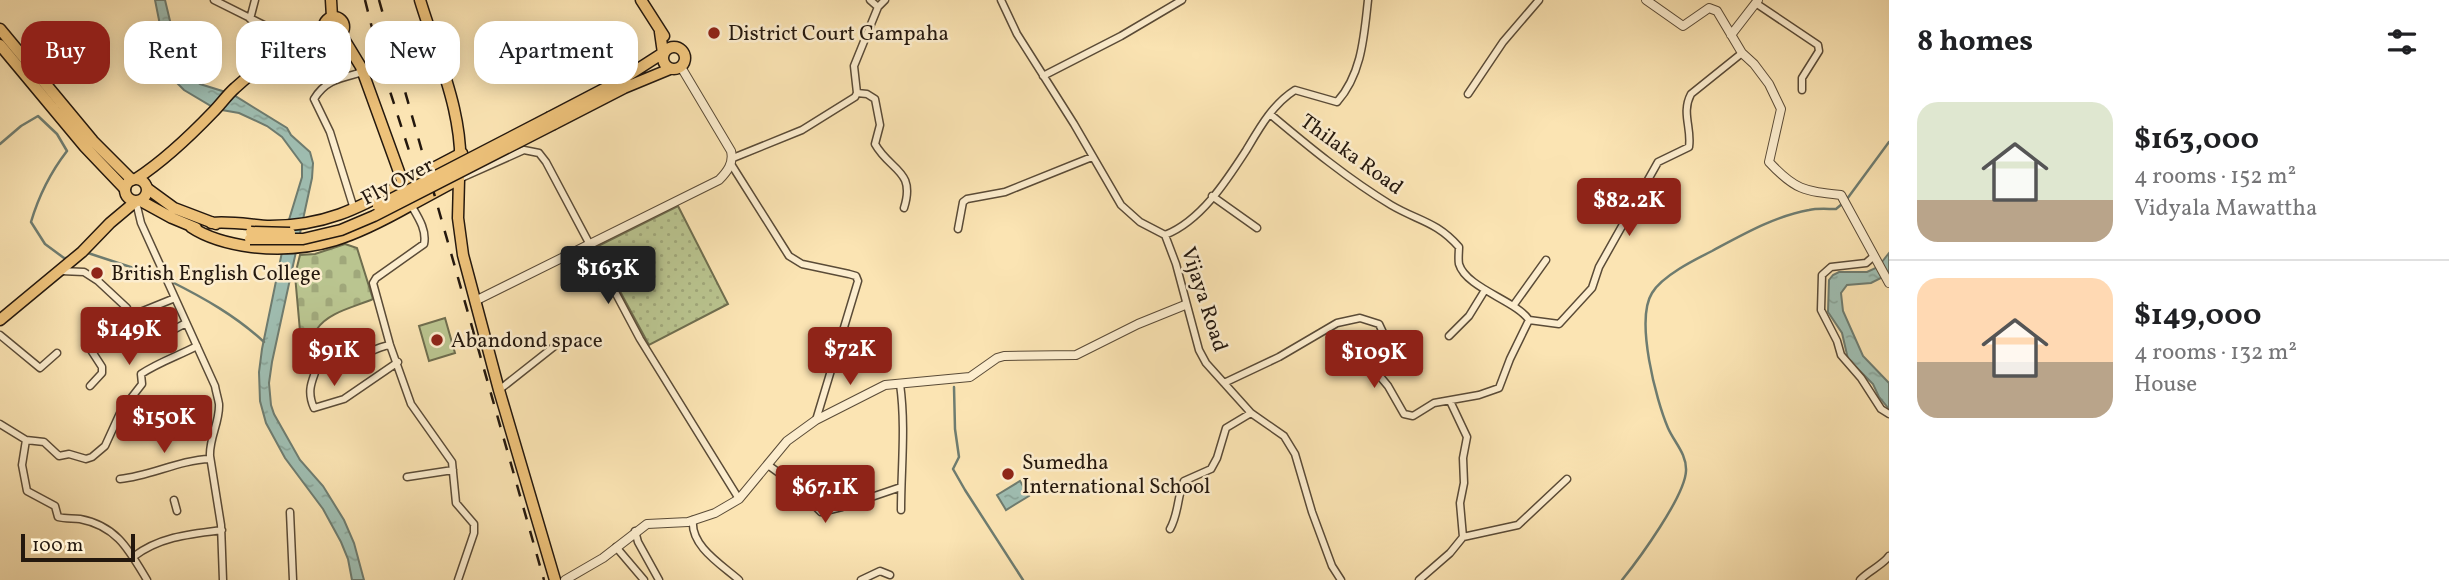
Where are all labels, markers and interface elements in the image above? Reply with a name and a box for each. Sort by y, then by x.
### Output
place label: District Court Gampaha [728,20,949,49]
chip: Buy [21,21,110,84]
chip: Rent [124,21,222,84]
chip: Filters [236,21,351,84]
chip: New [365,21,460,84]
chip: Apartment [474,21,638,84]
text: 8 homes [1917,21,2033,63]
icon: filters [2383,23,2421,61]
marker: District Court Gampaha [706,25,722,41]
street label: Thilaka Road [1294,108,1409,202]
text: $163,000 [2134,119,2259,161]
icon: home [1973,130,2057,214]
street label: Fly Over [356,151,439,213]
text: 4 rooms · 152 m² [2134,161,2296,193]
pin: $82.2K [1572,178,1686,238]
text: $82.2K [1593,185,1665,217]
text: Vidyala Mawattha [2134,193,2318,225]
street label: Vijaya Road [1173,243,1234,356]
pin: $163K [559,246,657,306]
text: $163K [577,253,639,285]
place label: British English College [111,260,321,289]
marker: British English College [89,265,105,281]
text: $149,000 [2134,295,2261,337]
icon: home [1973,306,2057,390]
pin: $149K [80,308,178,367]
text: $149K [97,314,161,346]
place label: Abandond space [451,327,603,356]
pin: $91K [293,328,375,388]
pin: $72K [809,328,891,387]
pin: $109K [1325,330,1423,390]
marker: Abandond space [429,332,445,348]
text: $72K [824,334,876,366]
text: $91K [308,335,360,367]
text: $109K [1341,337,1407,369]
text: 4 rooms · 132 m² [2134,337,2297,369]
text: House [2134,369,2197,401]
pin: $150K [115,396,213,455]
text: $150K [132,402,196,434]
place label: Sumedha International School [1022,449,1210,502]
pin: $67.1K [768,466,882,525]
marker: Sumedha International School [1000,466,1016,482]
text: $67.1K [792,472,858,504]
scale bar [21,531,135,563]
text: 100 m [32,533,83,559]

